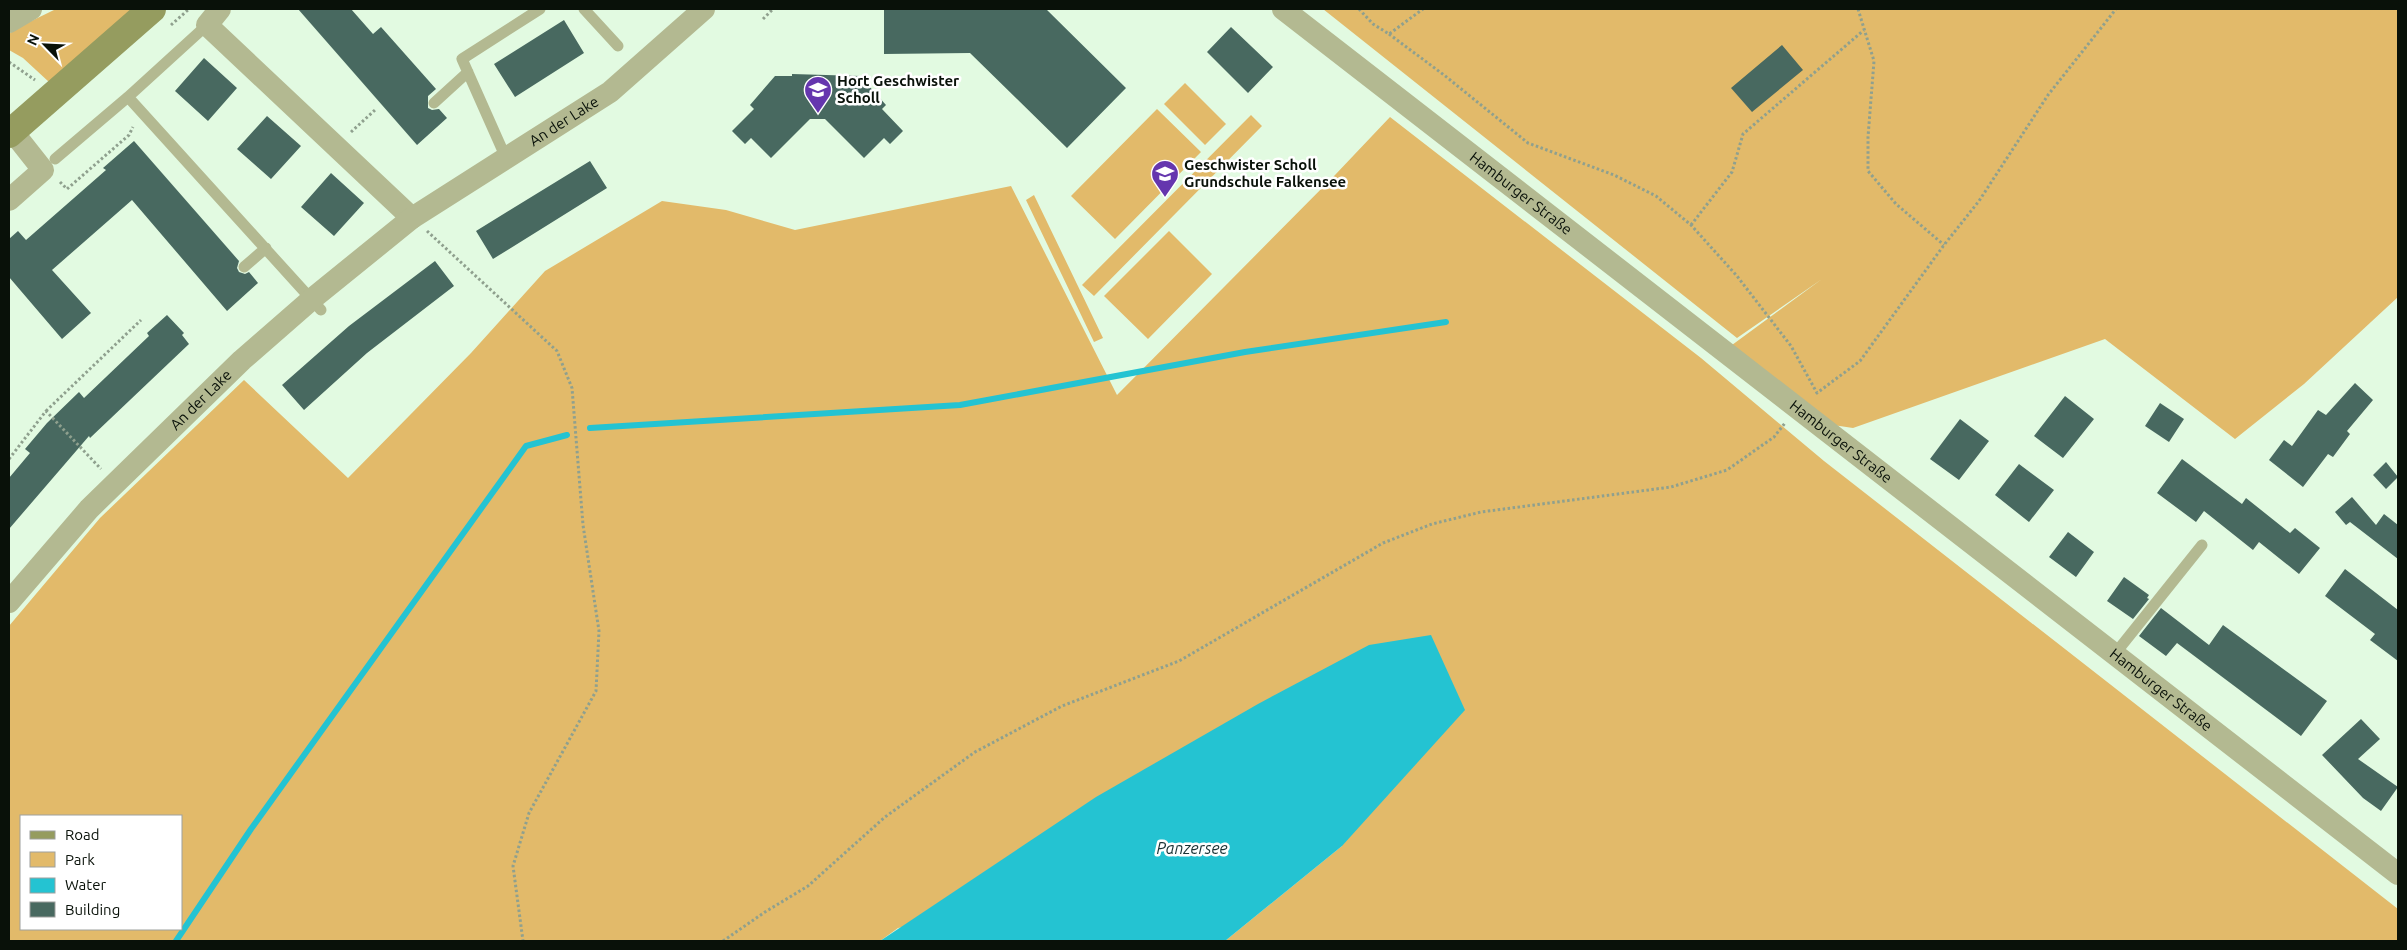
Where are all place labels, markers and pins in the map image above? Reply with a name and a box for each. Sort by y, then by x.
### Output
place label: Hort Geschwister Scholl [837,72,960,106]
school or university icon: Hort Geschwister Scholl [803,75,833,114]
place label: Geschwister Scholl Grundschule Falkensee [1184,156,1346,190]
school or university icon: Geschwister Scholl Grundschule Falkensee [1150,159,1180,198]

